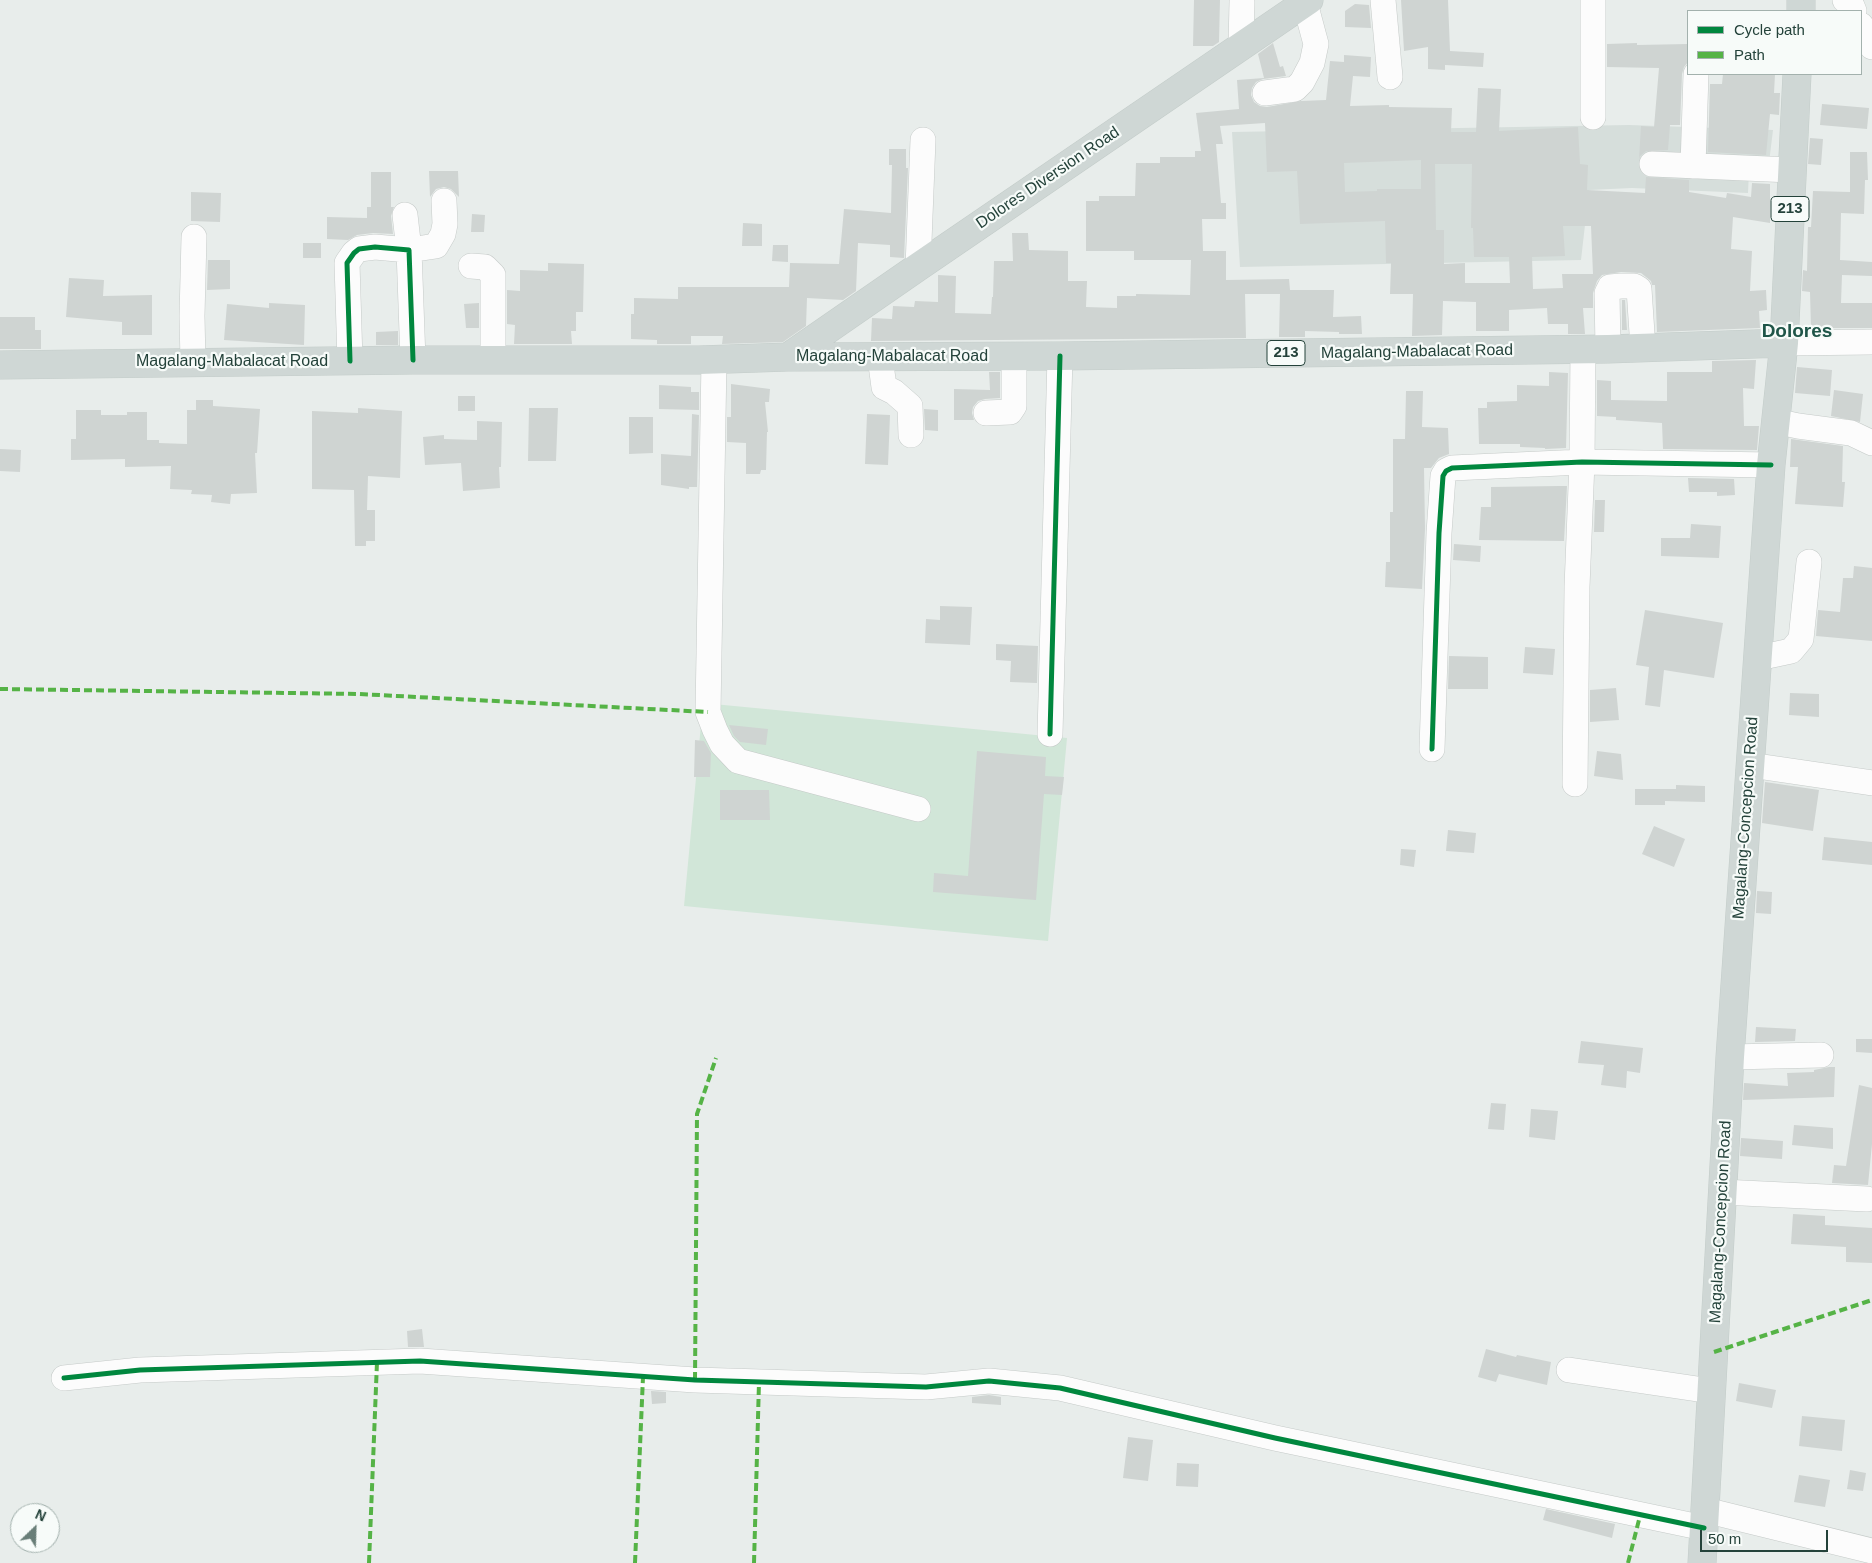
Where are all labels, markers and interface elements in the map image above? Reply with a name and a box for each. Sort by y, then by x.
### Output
legend [1687,10,1862,75]
text: Cycle path [1734,21,1805,38]
text: Path [1734,46,1765,63]
street label: Dolores Diversion Road [973,123,1123,233]
road number: 213 [1771,196,1809,222]
district label: Dolores [1762,321,1832,343]
road number: 213 [1267,340,1305,366]
street label: Magalang-Mabalacat Road [1321,341,1513,363]
street label: Magalang-Mabalacat Road [796,347,988,367]
street label: Magalang-Mabalacat Road [136,352,328,372]
street label: Magalang-Concepcion Road [1729,716,1763,920]
street label: Magalang-Concepcion Road [1706,1120,1736,1324]
north arrow [10,1503,60,1553]
text: N [33,1506,49,1525]
scale bar [1702,1520,1830,1552]
text: 50 m [1708,1530,1741,1547]

